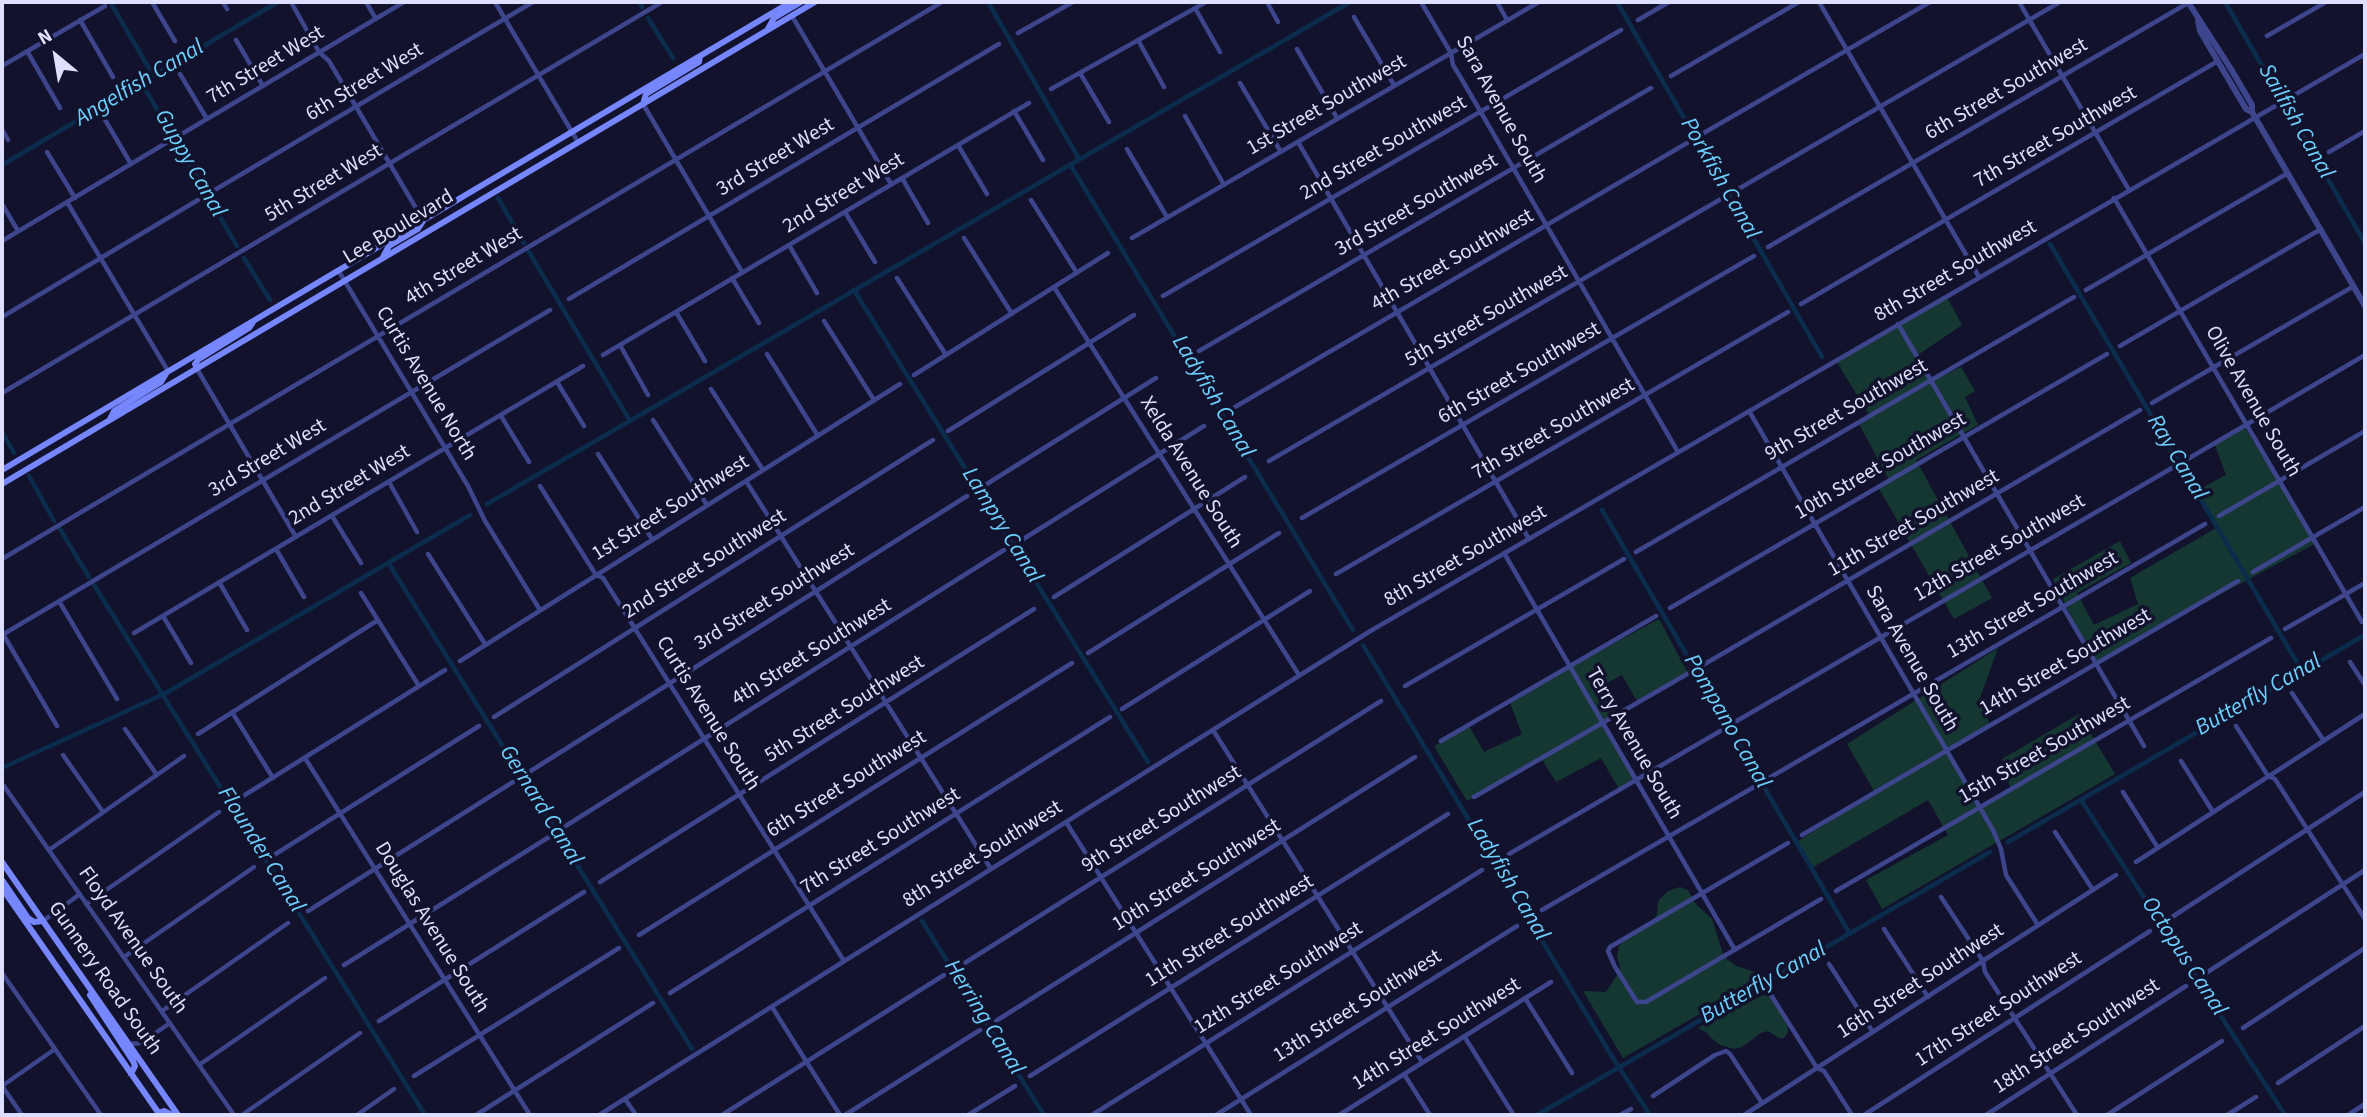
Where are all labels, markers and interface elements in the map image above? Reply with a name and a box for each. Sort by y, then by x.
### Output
north arrow [21,21,91,91]
street label: 7th Street West [203,21,329,111]
text: N [33,23,57,52]
street label: Sara Avenue South [1449,32,1551,188]
street label: 6th Street Southwest [1921,33,2093,147]
water label: Angelfish Canal [70,35,210,133]
street label: 6th Street West [302,38,428,128]
street label: 1st Street Southwest [1243,50,1411,162]
water label: Sailfish Canal [2251,60,2339,184]
street label: 7th Street Southwest [1970,81,2142,195]
street label: 2nd Street Southwest [1296,91,1472,207]
water label: Guppy Canal [147,105,231,223]
street label: 3rd Street West [713,113,839,203]
water label: Porkfish Canal [1673,113,1765,245]
street label: 5th Street West [261,139,387,229]
street label: 2nd Street West [779,148,909,240]
street label: 3rd Street Southwest [1331,149,1503,263]
street label: Lee Boulevard [339,185,459,271]
street label: 4th Street Southwest [1367,204,1539,318]
street label: 8th Street Southwest [1870,215,2042,329]
street label: 4th Street West [401,222,527,312]
street label: 5th Street Southwest [1401,260,1573,374]
street label: Curtis Avenue North [369,302,481,466]
street label: 6th Street Southwest [1434,317,1606,431]
street label: Olive Avenue South [2199,322,2305,482]
water label: Ladyfish Canal [1165,331,1259,463]
street label: 9th Street Southwest [1761,354,1933,468]
street label: 7th Street Southwest [1468,373,1640,487]
street label: Xelda Avenue South [1133,392,1247,554]
street label: 10th Street Southwest [1791,408,1971,526]
water label: Ray Canal [2140,410,2212,506]
street label: 3rd Street West [205,414,331,504]
street label: 2nd Street West [285,440,415,532]
street label: 1st Street Southwest [588,451,754,567]
water label: Lampry Canal [955,463,1047,589]
street label: 11th Street Southwest [1824,465,2004,583]
street label: 12th Street Southwest [1910,490,2090,608]
street label: 8th Street Southwest [1380,500,1552,614]
street label: 2nd Street Southwest [619,504,791,626]
street label: 3rd Street Southwest [690,539,860,657]
street label: 13th Street Southwest [1943,547,2123,665]
street label: Sara Avenue South [1859,581,1963,737]
street label: 4th Street Southwest [728,594,896,712]
street label: 14th Street Southwest [1976,604,2156,722]
street label: Curtis Avenue South [649,632,765,796]
water label: Butterfly Canal [2191,649,2327,743]
water label: Pompano Canal [1676,650,1776,794]
street label: 5th Street Southwest [761,651,929,769]
street label: Terry Avenue South [1579,664,1687,824]
street label: 15th Street Southwest [1955,692,2135,810]
street label: 6th Street Southwest [763,726,931,844]
water label: Gernard Canal [492,741,588,871]
street label: 9th Street Southwest [1078,761,1246,879]
water label: Flounder Canal [210,782,310,918]
street label: 7th Street Southwest [797,783,965,901]
street label: 8th Street Southwest [899,796,1067,914]
street label: 10th Street Southwest [1108,814,1286,938]
water label: Ladyfish Canal [1460,814,1554,946]
street label: Douglas Avenue South [368,838,494,1018]
street label: Floyd Avenue South [72,862,192,1020]
street label: 11th Street Southwest [1141,870,1319,994]
water label: Octopus Canal [2134,892,2232,1022]
street label: Gunnery Road South [42,897,166,1061]
street label: 12th Street Southwest [1190,917,1368,1041]
street label: 16th Street Southwest [1833,919,2009,1045]
water label: Butterfly Canal [1696,937,1832,1031]
street label: 13th Street Southwest [1269,945,1447,1069]
street label: 17th Street Southwest [1911,947,2087,1073]
water label: Herring Canal [937,955,1029,1081]
street label: 14th Street Southwest [1348,973,1526,1097]
street label: 18th Street Southwest [1989,974,2165,1100]

